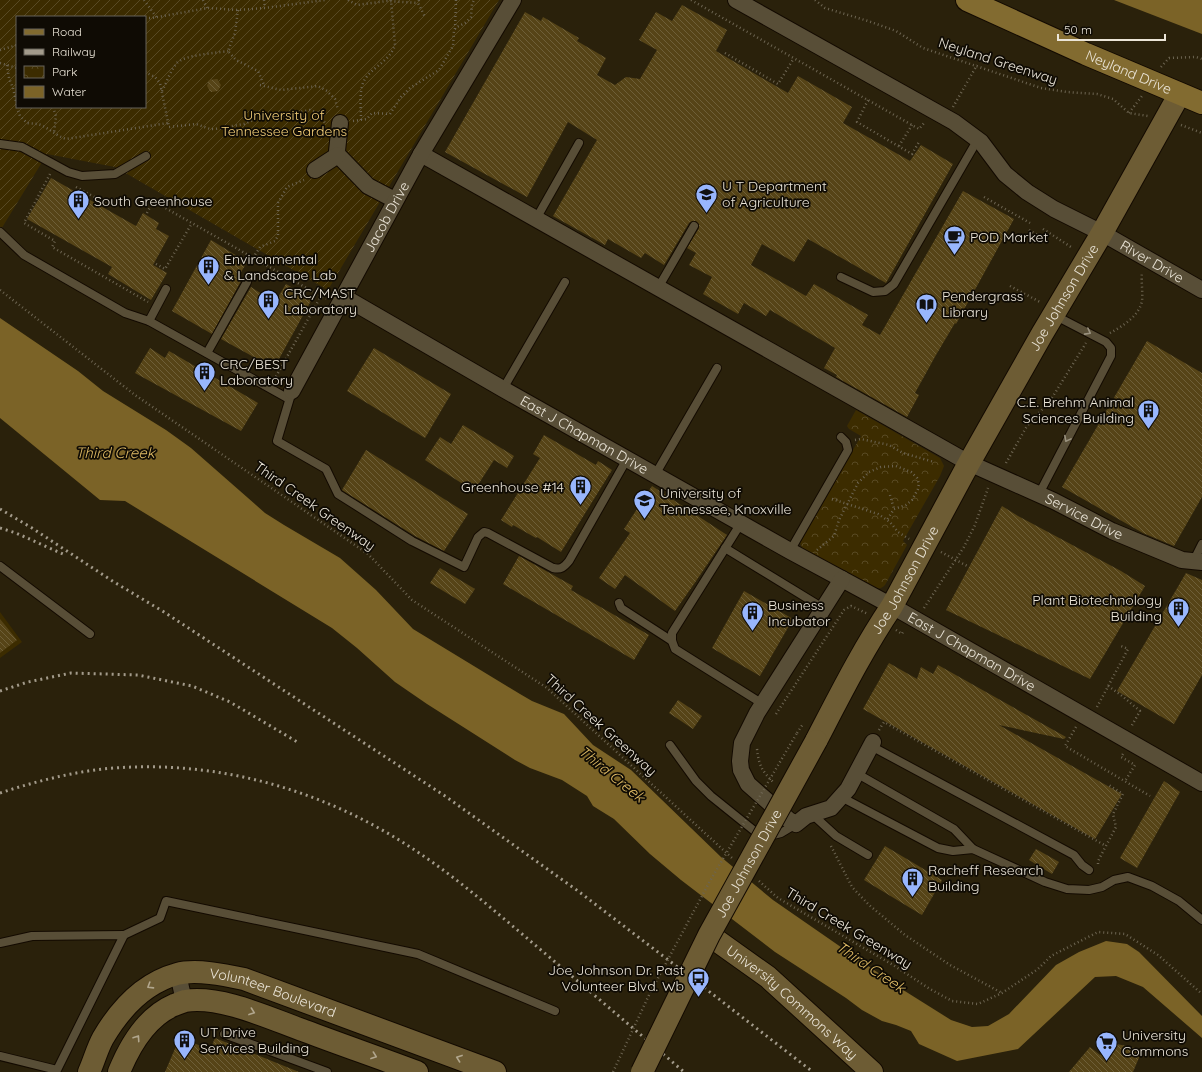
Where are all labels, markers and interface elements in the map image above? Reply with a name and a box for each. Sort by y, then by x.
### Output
legend [16,16,146,108]
scale bar [1058,16,1165,42]
text: 50 m [1064,22,1092,37]
text: Road [52,24,82,39]
street label: Neyland Greenway [936,33,1060,89]
text: Railway [52,44,96,59]
street label: Neyland Drive [1083,46,1175,98]
text: Park [52,64,77,79]
text: Water [52,84,87,99]
park label: University of Tennessee Gardens [221,106,347,140]
place label: U T Department of Agriculture [722,177,827,211]
street label: Jacob Drive [360,178,413,256]
school or university icon: U T Department of Agriculture [694,181,720,214]
building icon: South Greenhouse [66,188,92,221]
place label: South Greenhouse [94,192,212,210]
cafe icon: POD Market [941,224,967,257]
place label: POD Market [970,228,1048,246]
street label: River Drive [1117,236,1187,287]
street label: Joe Johnson Drive [1025,241,1102,354]
place label: Environmental & Landscape Lab [224,250,337,284]
building icon: Environmental & Landscape Lab [196,254,222,287]
place label: CRC/MAST Laboratory [284,284,357,318]
place label: Pendergrass Library [942,287,1023,321]
building icon: CRC/MAST Laboratory [255,288,281,321]
library icon: Pendergrass Library [914,291,940,324]
one-way arrow [1084,328,1091,335]
place label: CRC/BEST Laboratory [220,355,293,389]
building icon: CRC/BEST Laboratory [192,359,218,392]
street label: East J Chapman Drive [517,392,652,478]
place label: C.E. Brehm Animal Sciences Building [1017,393,1134,427]
building icon: C.E. Brehm Animal Sciences Building [1136,397,1162,430]
one-way arrow [1064,435,1072,442]
water label: Third Creek [75,443,157,462]
street label: Third Creek Greenway [251,457,379,555]
building icon: Greenhouse #14 [567,474,593,507]
place label: Greenhouse #14 [461,478,564,496]
place label: University of Tennessee, Knoxville [660,484,791,518]
school or university icon: University of Tennessee, Knoxville [631,488,657,521]
street label: Service Drive [1042,489,1126,544]
street label: Joe Johnson Drive [867,523,943,637]
place label: Plant Biotechnology Building [1032,591,1162,625]
building icon: Plant Biotechnology Building [1165,595,1191,628]
place label: Business Incubator [768,596,831,630]
building icon: Business Incubator [739,600,765,633]
street label: East J Chapman Drive [905,608,1039,695]
street label: Third Creek Greenway [542,671,660,779]
water label: Third Creek [575,742,649,806]
street label: Joe Johnson Drive [711,806,786,921]
place label: Racheff Research Building [928,861,1043,895]
building icon: Racheff Research Building [900,865,926,898]
street label: Third Creek Greenway [783,884,915,972]
water label: Third Creek [833,937,909,997]
street label: University Commons Way [723,941,862,1064]
place label: Joe Johnson Dr. Past Volunteer Blvd. Wb [548,961,684,995]
street label: Volunteer Boulevard [208,964,338,1021]
bus stop icon: Joe Johnson Dr. Past Volunteer Blvd. Wb [686,965,712,998]
one-way arrow [148,981,155,988]
one-way arrow [248,1007,255,1015]
place label: UT Drive Services Building [200,1023,309,1057]
place label: University Commons [1122,1026,1188,1060]
building icon: UT Drive Services Building [171,1027,197,1060]
supermarket icon: University Commons [1094,1030,1120,1063]
one-way arrow [132,1035,139,1042]
one-way arrow [370,1052,377,1060]
one-way arrow [455,1055,462,1063]

